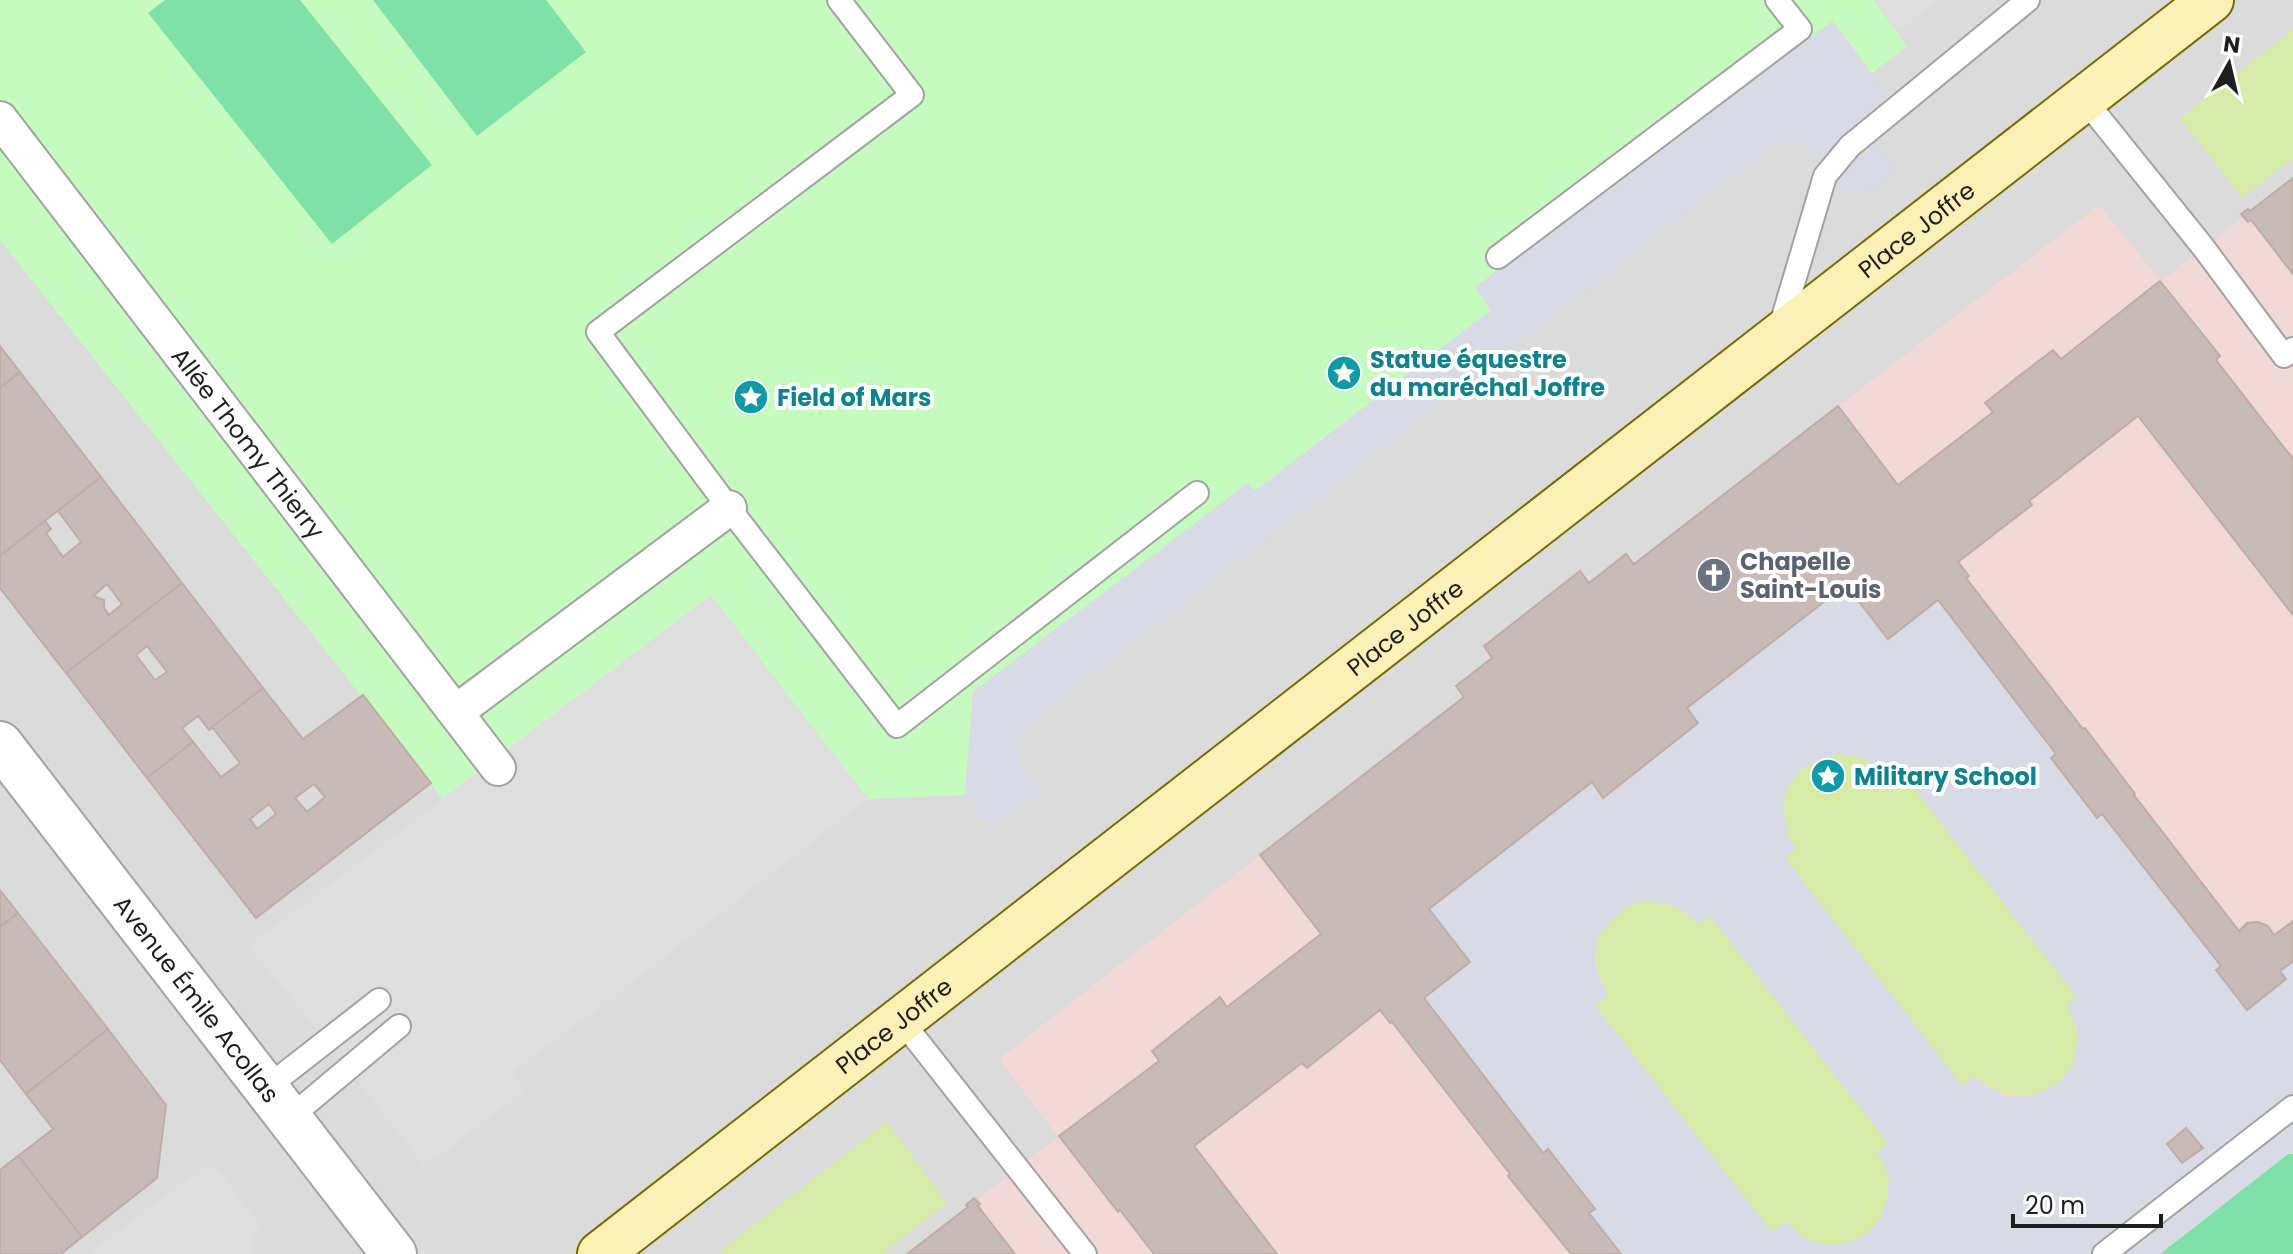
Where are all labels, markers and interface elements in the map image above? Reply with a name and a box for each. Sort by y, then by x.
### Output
north arrow [2189,24,2269,104]
text: N [2221,28,2242,61]
street label: Place Joffre [1851,174,1981,285]
street label: Allée Thomy Thierry [164,340,333,546]
place label: Statue équestre du maréchal Joffre [1370,343,1605,404]
place icon: Statue équestre du maréchal Joffre [1325,354,1363,392]
place icon: Field of Mars [732,378,770,416]
place label: Field of Mars [777,381,931,414]
place label: Chapelle Saint-Louis [1740,545,1881,606]
church icon: Chapelle Saint-Louis [1695,556,1733,594]
street label: Place Joffre [1340,572,1470,683]
place icon: Military School [1809,757,1847,795]
place label: Military School [1854,760,2037,793]
street label: Avenue Émile Acollas [106,888,287,1109]
street label: Place Joffre [828,970,959,1081]
scale bar [2013,1178,2161,1228]
text: 20 m [2025,1189,2085,1222]

